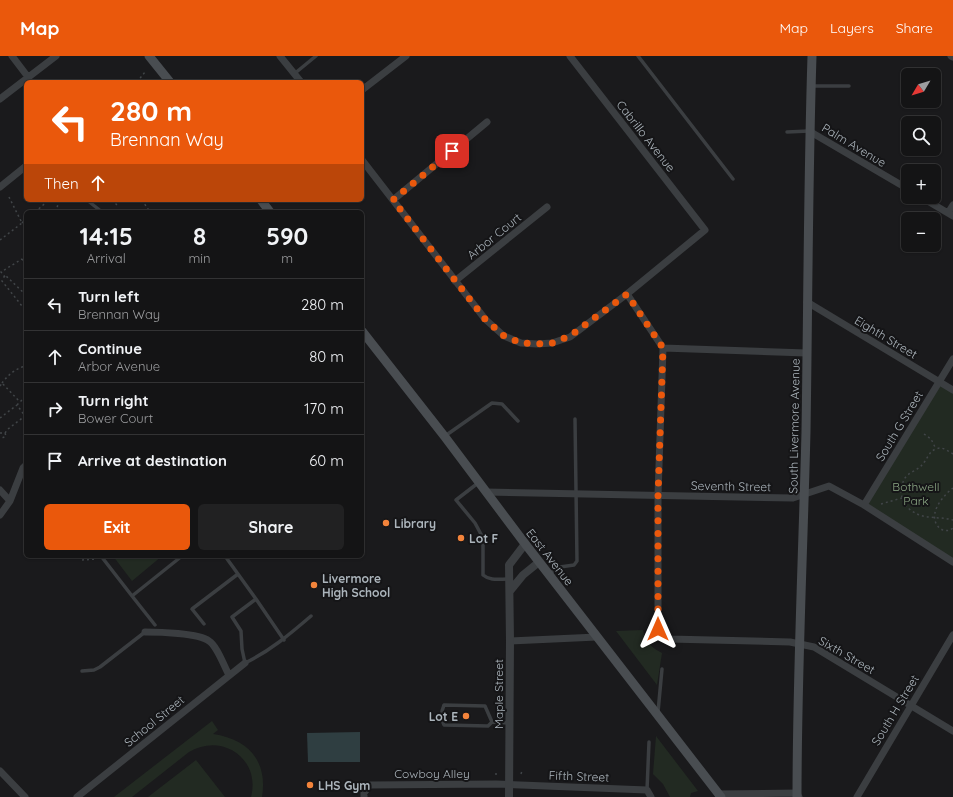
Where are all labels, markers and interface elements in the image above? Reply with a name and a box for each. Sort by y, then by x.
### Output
text: Map [20,16,59,40]
text: Map [779,19,808,37]
text: Layers [830,19,874,37]
text: Share [896,19,933,37]
north arrow [901,68,941,108]
map controls [901,68,941,252]
text: 280 m [110,93,192,128]
icon: left [44,96,96,148]
street label: Cabrillo Avenue [613,97,679,175]
button: search [901,116,941,156]
street label: Palm Avenue [819,120,889,170]
text: Brennan Way [110,128,224,151]
pin [435,134,469,168]
icon: arrive [441,140,463,162]
button: + [901,164,941,204]
icon: ahead [87,172,109,194]
text: Then [44,174,79,193]
street label: Arbor Court [464,210,524,262]
button: − [901,212,941,252]
text: 14:15 [80,221,133,251]
text: 8 [193,221,206,251]
text: 590 [266,221,308,251]
text: Arrival [87,250,126,266]
text: min [188,250,211,266]
text: m [281,250,293,266]
text: Turn left [78,287,140,306]
icon: left [44,294,66,316]
text: 280 m [301,295,344,314]
text: Brennan Way [78,306,160,322]
street label: Eighth Street [852,312,920,362]
text: Continue [78,339,142,358]
icon: ahead [44,346,66,368]
text: 80 m [309,347,344,366]
text: Arbor Avenue [78,358,160,374]
street label: South Livermore Avenue [785,358,803,494]
street label: South G Street [872,388,926,464]
text: Turn right [78,391,149,410]
icon: right [44,398,66,420]
text: 170 m [304,399,344,418]
text: Bower Court [78,410,153,426]
icon: arrive [44,450,66,472]
text: Arrive at destination [78,451,227,470]
text: 60 m [309,451,344,470]
street label: Seventh Street [691,478,771,494]
park label: Bothwell Park [892,479,940,508]
button: Exit [44,504,190,550]
button: Share [198,504,344,550]
place label: Library [394,516,436,531]
marker: Library [381,518,391,528]
street label: East Avenue [523,526,577,589]
place label: Lot F [469,531,499,546]
marker: Lot F [456,533,466,543]
place label: Livermore High School [322,571,390,600]
marker: Livermore High School [309,580,319,590]
position arrow [637,608,679,650]
street label: Sixth Street [816,633,878,677]
street label: Maple Street [491,659,506,729]
street label: South H Street [868,672,922,748]
street label: School Street [121,692,187,750]
place label: Lot E [429,709,458,724]
marker: Lot E [461,711,471,721]
street label: Cowboy Alley [394,766,470,781]
street label: Fifth Street [548,767,610,785]
place label: LHS Gym [318,778,370,793]
marker: LHS Gym [305,780,315,790]

